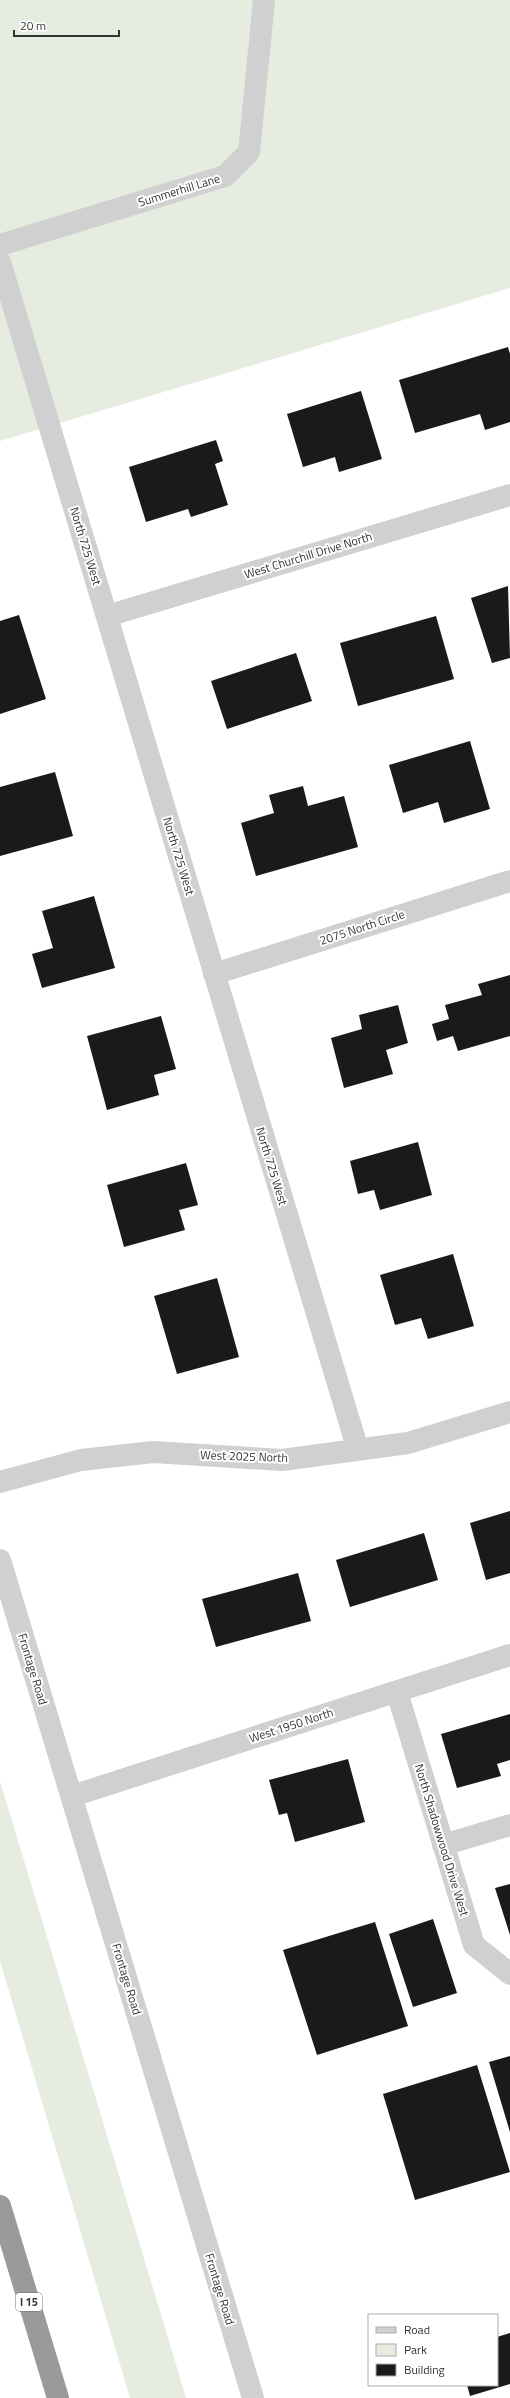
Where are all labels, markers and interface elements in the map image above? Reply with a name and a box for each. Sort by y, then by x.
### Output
scale bar [14,12,119,38]
text: 20 m [20,16,46,35]
street label: Summerhill Lane [136,169,222,211]
street label: North 725 West [65,505,107,588]
street label: West Churchill Drive North [242,526,374,584]
street label: North 725 West [158,815,200,898]
street label: 2075 North Circle [317,904,407,950]
street label: North 725 West [251,1125,293,1208]
street label: West 2025 North [200,1445,288,1467]
street label: Frontage Road [13,1631,53,1707]
street label: West 1950 North [246,1702,336,1748]
street label: North Shadowwood Drive West [410,1761,474,1919]
street label: Frontage Road [107,1941,147,2017]
street label: Frontage Road [200,2251,240,2327]
road number: I 15 [16,2293,42,2311]
legend [368,2314,498,2386]
text: Road [404,2320,430,2339]
text: Park [404,2340,427,2359]
text: Building [404,2360,445,2379]

